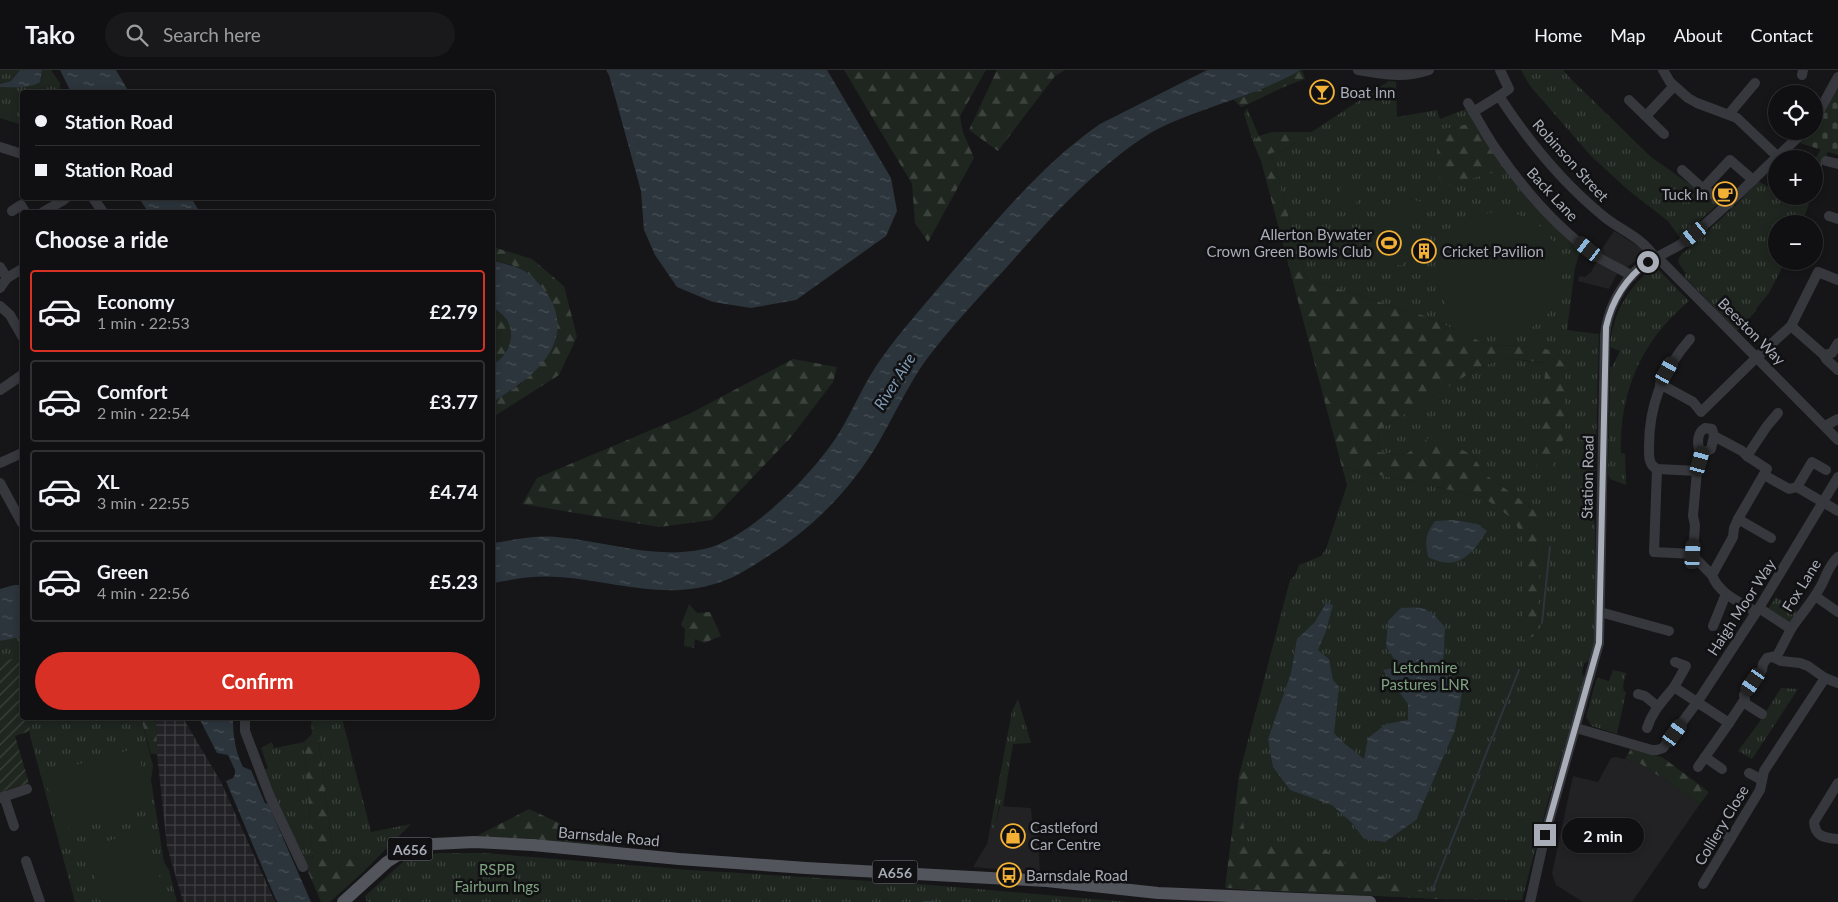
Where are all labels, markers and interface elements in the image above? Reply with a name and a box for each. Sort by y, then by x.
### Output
search box [105,12,455,57]
text: Tako [25,20,75,49]
icon: search [123,21,151,49]
text: Search here [163,23,261,46]
text: Home [1534,24,1582,46]
text: Map [1610,24,1646,46]
text: About [1674,24,1723,46]
text: Contact [1751,24,1813,46]
bar icon: Boat Inn [1309,79,1335,105]
place label: Boat Inn [1340,83,1396,101]
map controls [1768,85,1823,270]
button: locate [1768,85,1823,140]
text: Station Road [65,110,173,133]
street label: Robinson Street [1529,115,1613,205]
button: + [1768,150,1823,205]
text: Station Road [65,158,173,181]
street label: Back Lane [1524,163,1583,225]
cafe icon: Tuck In [1712,181,1738,207]
place label: Tuck In [1661,185,1708,203]
button: − [1768,215,1823,270]
car [1677,219,1710,249]
place label: Allerton Bywater Crown Green Bowls Club [1206,225,1373,260]
text: Choose a ride [35,226,169,253]
sports icon: Allerton Bywater Crown Green Bowls Club [1376,230,1402,256]
car [1571,234,1604,264]
building icon: Cricket Pavilion [1411,238,1437,264]
place label: Cricket Pavilion [1442,242,1544,260]
route start [1637,251,1659,273]
icon: car [37,289,82,334]
text: Economy [97,290,175,313]
street label: Beeston Way [1715,294,1789,368]
text: £2.79 [429,300,478,323]
text: 1 min · 22:53 [97,313,190,332]
water label: River Aire [869,349,919,413]
car [1653,354,1680,388]
icon: car [37,379,82,424]
text: Comfort [97,380,168,403]
text: £3.77 [429,390,478,413]
text: 2 min · 22:54 [97,403,190,422]
street label: Station Road [1577,435,1597,519]
car [1688,445,1711,477]
icon: car [37,469,82,514]
text: XL [97,470,120,493]
text: £4.74 [429,480,478,503]
text: 3 min · 22:55 [97,493,190,512]
car [1684,539,1701,569]
street label: Haigh Moor Way [1703,555,1779,659]
street label: Fox Lane [1778,555,1824,615]
icon: car [37,559,82,604]
text: Green [97,560,148,583]
text: £5.23 [429,570,478,593]
text: 4 min · 22:56 [97,583,190,602]
button: Confirm [35,652,480,710]
park label: Letchmire Pastures LNR [1381,658,1470,693]
car [1738,665,1767,699]
car [1660,716,1689,750]
street label: Colliery Close [1690,782,1752,868]
place label: Castleford Car Centre [1030,818,1101,853]
callout: 2 min [1562,818,1645,852]
street label: Barnsdale Road [558,823,660,849]
shop icon: Castleford Car Centre [1000,823,1026,849]
route end [1534,824,1556,846]
text: 2 min [1583,826,1623,845]
road number: A656 [388,838,432,861]
park label: RSPB Fairburn Ings [454,860,540,895]
road number: A656 [872,860,918,884]
bus stop icon: Barnsdale Road [996,862,1022,888]
place label: Barnsdale Road [1026,866,1128,884]

